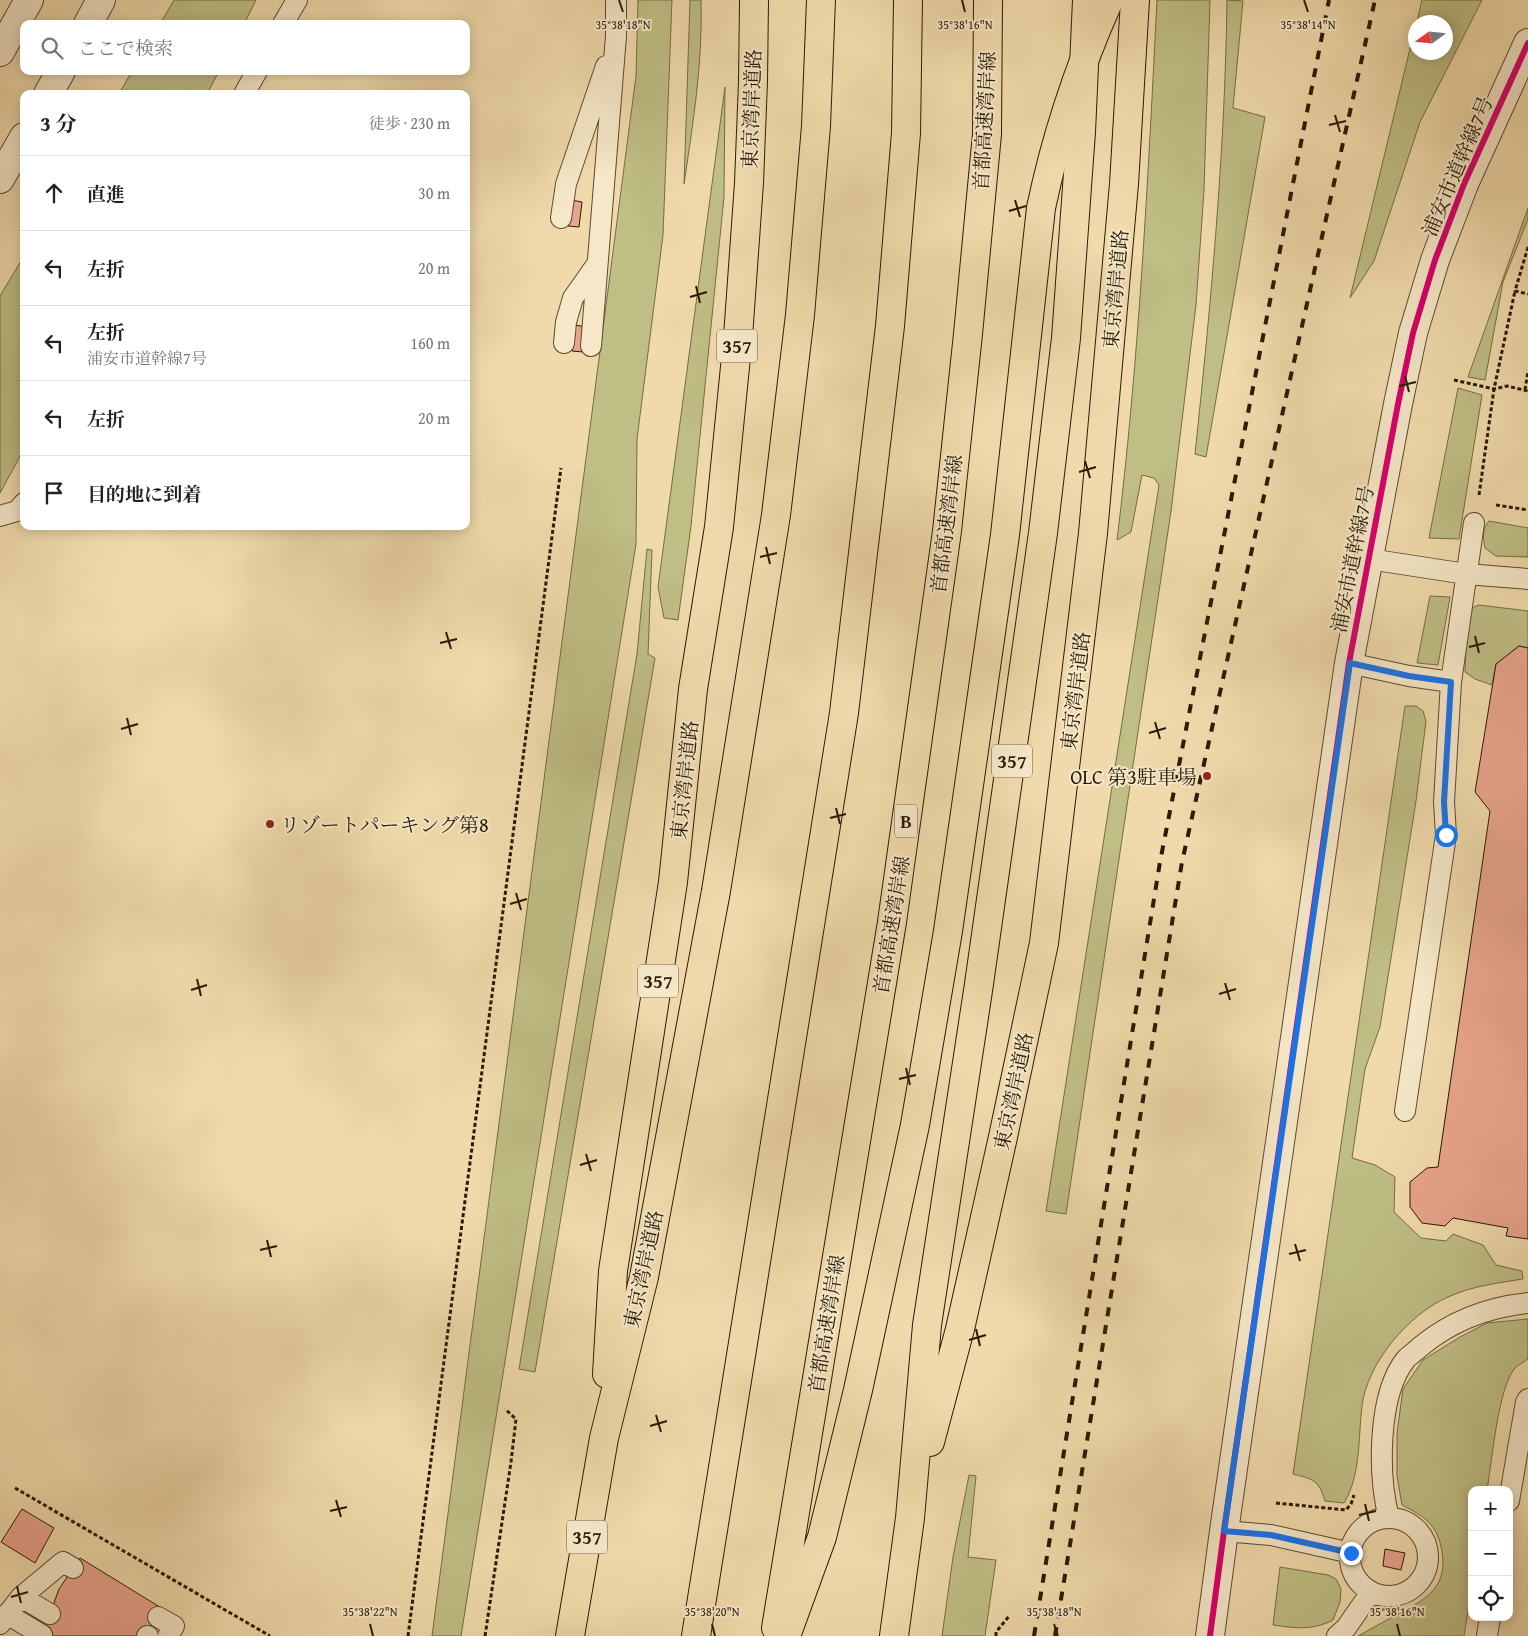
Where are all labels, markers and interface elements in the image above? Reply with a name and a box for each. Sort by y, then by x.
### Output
north arrow [1408,15,1453,60]
text: 35°38'18"N [595,16,651,33]
text: 35°38'16"N [937,16,993,33]
text: 35°38'14"N [1280,16,1336,33]
search box [20,20,470,75]
icon: search [38,34,66,62]
text: ここで検索 [78,34,173,62]
street label: 東京湾岸道路 [734,49,768,169]
street label: 首都高速湾岸線 [966,50,1002,192]
street label: 浦安市道幹線7号 [1414,91,1500,241]
text: 3 分 [40,108,77,139]
text: 徒歩 · 230 m [369,111,450,135]
icon: ahead [40,179,68,207]
text: 直進 [87,180,125,208]
text: 30 m [418,181,450,205]
street label: 東京湾岸道路 [1095,228,1135,350]
icon: left [40,254,68,282]
text: 左折 [87,255,125,283]
text: 20 m [418,256,450,280]
text: 左折 [87,318,125,346]
icon: left [40,329,68,357]
road number: 357 [717,330,757,362]
text: 160 m [410,331,450,355]
text: 浦安市道幹線7号 [87,346,207,370]
icon: left [40,404,68,432]
text: 左折 [87,405,125,433]
text: 20 m [418,406,450,430]
street label: 首都高速湾岸線 [923,453,969,595]
icon: arrive [40,479,68,507]
text: 目的地に到着 [87,480,201,508]
street label: 浦安市道幹線7号 [1323,483,1381,635]
street label: 東京湾岸道路 [1053,630,1097,752]
street label: 東京湾岸道路 [663,719,705,841]
road number: 357 [992,744,1032,778]
place label: OLC 第3駐車場 [1070,762,1197,791]
marker: OLC 第3駐車場 [1201,770,1213,782]
road number: B [895,804,917,838]
place label: リゾートパーキング第8 [280,810,489,839]
marker: リゾートパーキング第8 [264,818,276,830]
route start [1435,824,1458,847]
street label: 首都高速湾岸線 [866,854,916,996]
road number: 357 [638,964,678,998]
street label: 東京湾岸道路 [986,1029,1040,1153]
street label: 東京湾岸道路 [616,1207,670,1331]
street label: 首都高速湾岸線 [801,1253,851,1395]
map controls [1468,1486,1513,1621]
button: + [1468,1486,1513,1531]
road number: 357 [567,1520,607,1554]
button: − [1468,1531,1513,1576]
route end [1340,1542,1363,1565]
button: locate [1468,1576,1513,1621]
text: 35°38'22"N [342,1603,398,1620]
text: 35°38'20"N [684,1603,740,1620]
text: 35°38'18"N [1026,1603,1082,1620]
text: 35°38'16"N [1369,1603,1425,1620]

